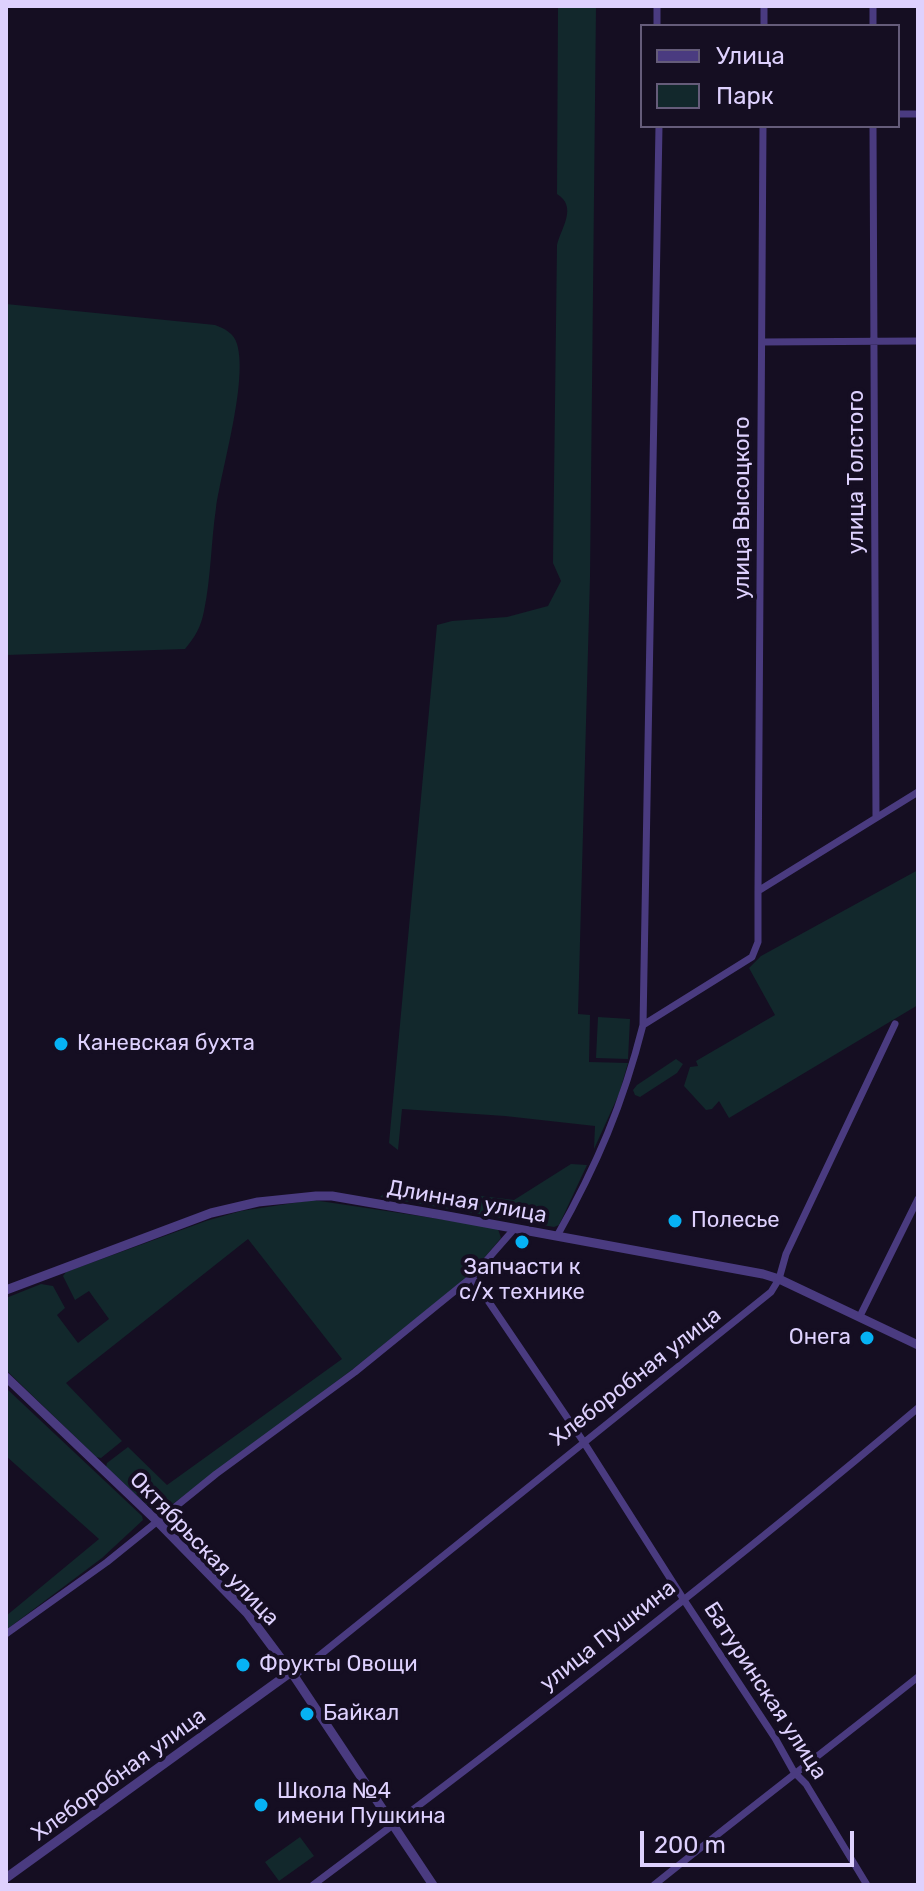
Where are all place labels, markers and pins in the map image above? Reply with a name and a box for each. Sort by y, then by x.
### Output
place label: Каневская бухта [77,1031,255,1057]
marker: Каневская бухта [52,1035,70,1053]
place label: Полесье [691,1208,780,1234]
marker: Полесье [666,1212,684,1230]
marker: Запчасти к с/х технике [513,1233,531,1251]
place label: Запчасти к с/х технике [459,1255,585,1306]
place label: Онега [789,1325,851,1351]
marker: Онега [858,1329,876,1347]
place label: Фрукты Овощи [259,1652,418,1678]
marker: Фрукты Овощи [234,1656,252,1674]
place label: Байкал [323,1701,399,1727]
marker: Байкал [298,1705,316,1723]
place label: Школа №4 имени Пушкина [277,1779,446,1830]
marker: Школа №4 имени Пушкина [252,1796,270,1814]

